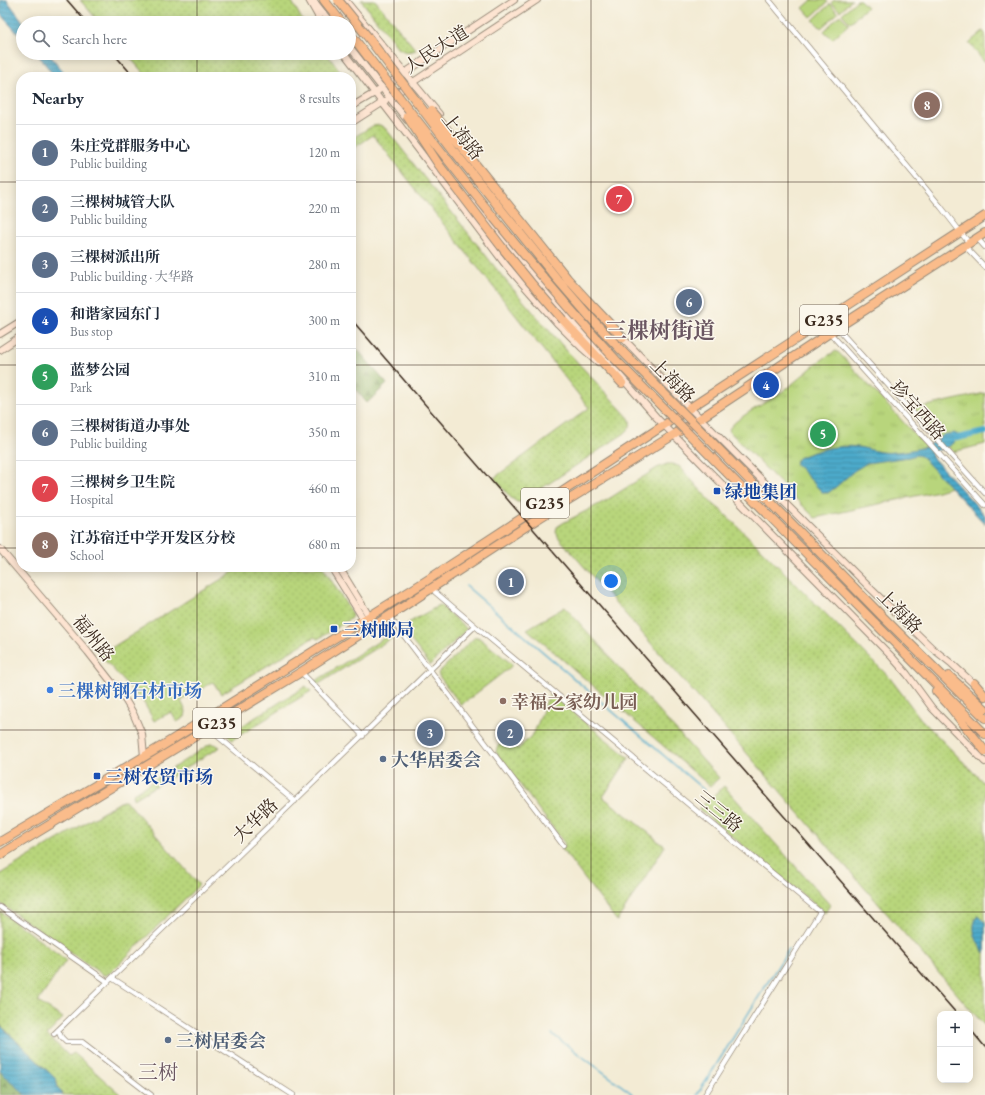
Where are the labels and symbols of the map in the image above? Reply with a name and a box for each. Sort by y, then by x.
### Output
street label: 人民大道 [400,20,472,78]
pin: 8 [914,90,940,120]
street label: 上海路 [437,108,489,164]
pin: 7 [606,184,632,214]
pin: 6 [676,287,702,317]
road number: G235 [800,305,848,335]
district label: 三棵树街道 [605,316,715,345]
street label: 上海路 [646,353,700,407]
pin: 4 [753,370,779,400]
street label: 珍宝西路 [885,376,951,444]
pin: 5 [810,419,836,449]
place label: 绿地集团 [725,480,797,503]
marker: 绿地集团 [712,486,722,496]
road number: G235 [521,488,569,518]
pin: 1 [498,567,524,597]
your location [601,571,621,591]
street label: 上海路 [873,584,927,638]
street label: 福州路 [68,610,120,666]
place label: 三树邮局 [342,618,414,641]
marker: 三树邮局 [329,624,339,634]
place label: 三棵树钢石材市场 [58,679,202,702]
marker: 三棵树钢石材市场 [45,685,55,695]
place label: 幸福之家幼儿园 [511,690,637,713]
marker: 幸福之家幼儿园 [498,696,508,706]
road number: G235 [193,708,241,738]
pin: 3 [417,718,443,748]
pin: 2 [497,718,523,748]
place label: 大华居委会 [391,748,481,771]
marker: 大华居委会 [378,754,388,764]
place label: 三树农贸市场 [105,765,213,788]
marker: 三树农贸市场 [92,771,102,781]
street label: 三三路 [691,785,747,837]
street label: 大华路 [228,793,282,847]
place label: 三树居委会 [176,1029,266,1052]
marker: 三树居委会 [163,1035,173,1045]
district label: 三树 [138,1059,178,1085]

